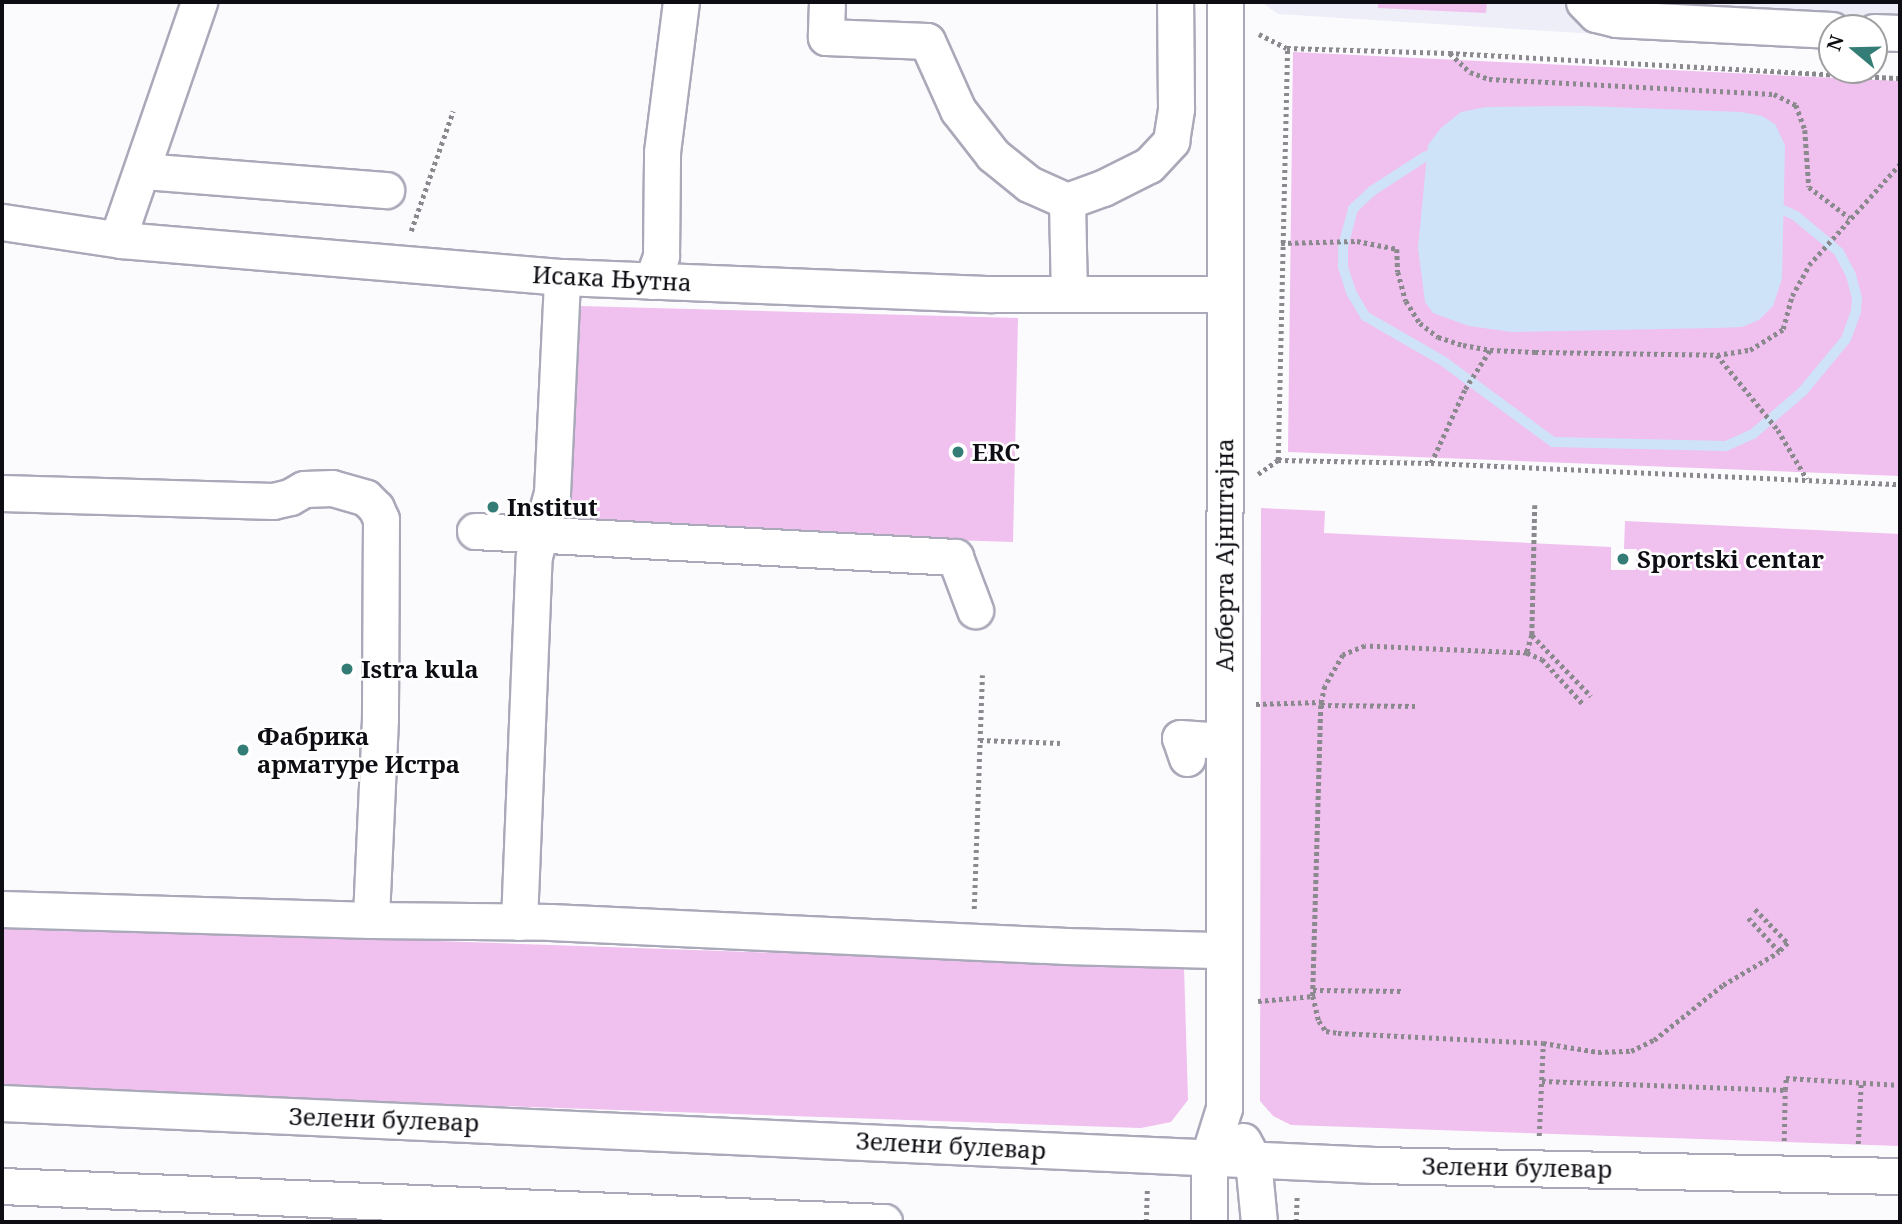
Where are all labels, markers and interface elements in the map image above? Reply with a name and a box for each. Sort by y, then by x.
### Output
north arrow [1818,14,1888,84]
text: N [1820,32,1850,54]
street label: Исака Њутна [532,259,692,297]
place label: ERC [972,438,1020,466]
street label: Алберта Ајнштајна [1210,438,1238,672]
marker: ERC [950,444,966,460]
place label: Institut [507,493,598,521]
marker: Institut [485,499,501,515]
place label: Sportski centar [1637,545,1824,573]
marker: Sportski centar [1615,551,1631,567]
place label: Istra kula [361,655,479,683]
marker: Istra kula [339,661,355,677]
place label: Фабрика арматуре Истра [257,722,460,778]
marker: Фабрика арматуре Истра [235,742,251,758]
street label: Зелени булевар [288,1101,480,1137]
street label: Зелени булевар [855,1126,1047,1164]
street label: Зелени булевар [1421,1151,1613,1183]

